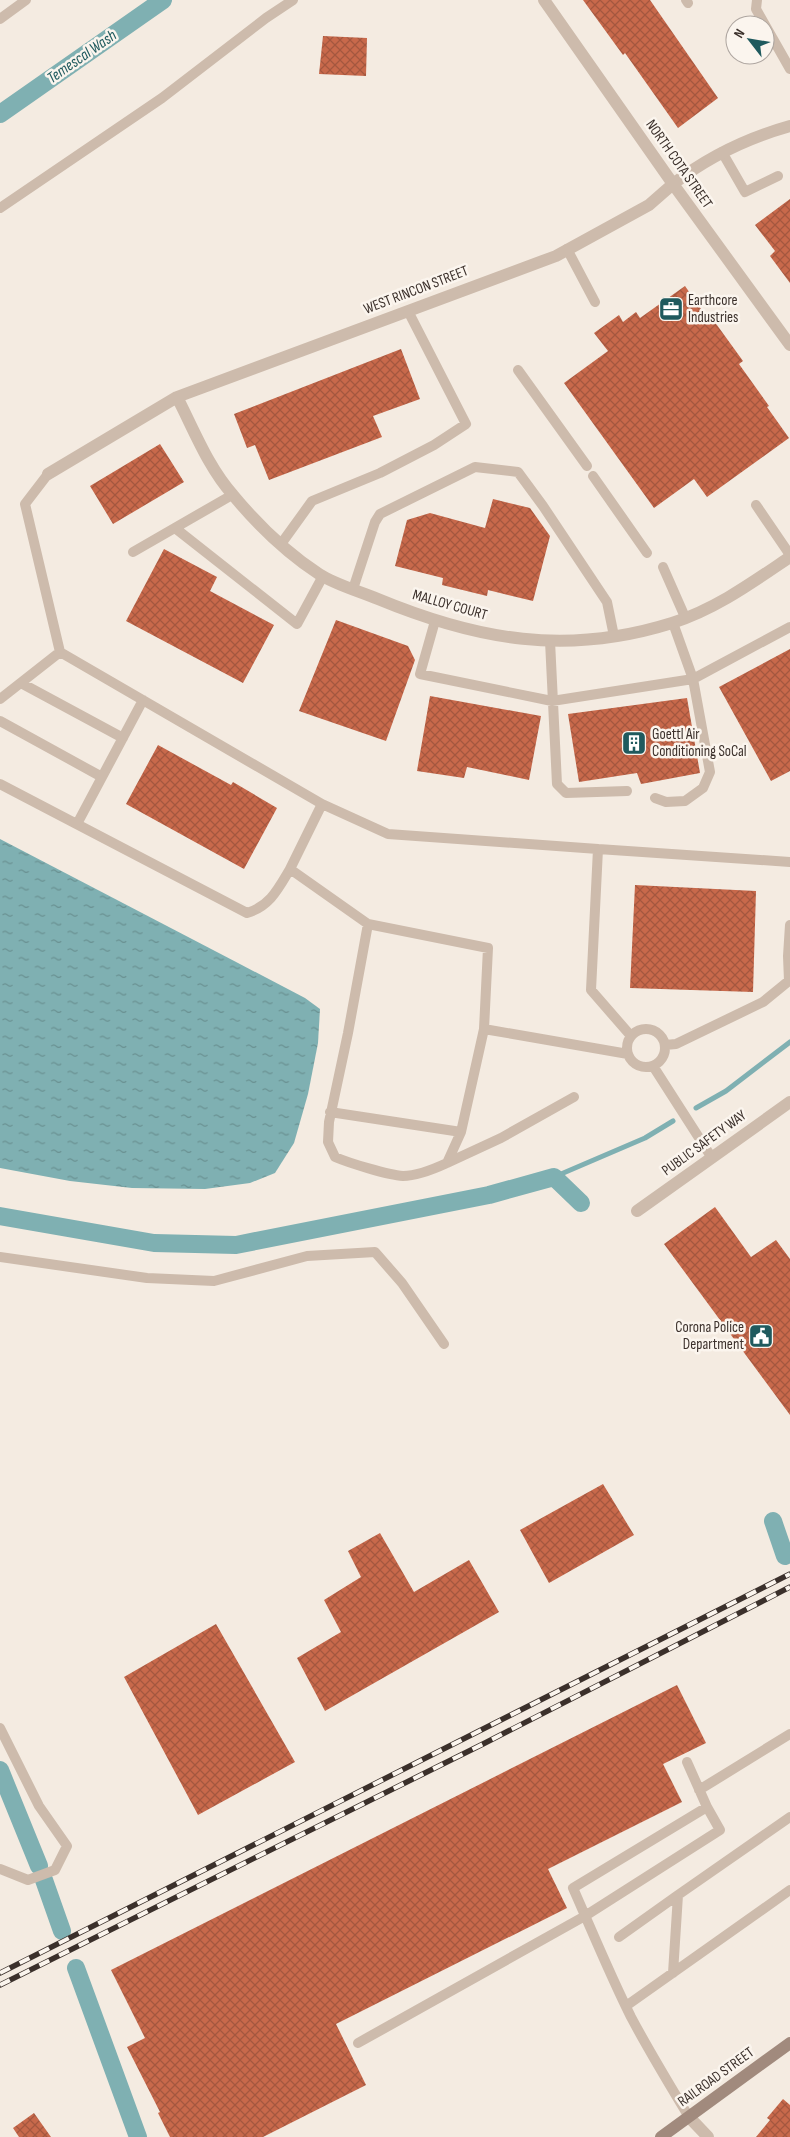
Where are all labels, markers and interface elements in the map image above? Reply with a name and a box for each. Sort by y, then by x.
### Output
north arrow [725,15,775,65]
water label: Temescal Wash [44,26,121,88]
text: N [730,26,748,41]
street label: NORTH COTA STREET [641,116,717,212]
street label: WEST RINCON STREET [361,261,471,319]
place label: Earthcore Industries [688,291,738,327]
office icon: Earthcore Industries [658,296,684,322]
street label: MALLOY COURT [410,585,490,625]
place label: Goettl Air Conditioning SoCal [652,725,747,761]
building icon: Goettl Air Conditioning SoCal [621,730,647,756]
street label: PUBLIC SAFETY WAY [658,1106,751,1180]
place label: Corona Police Department [675,1318,744,1354]
public building icon: Corona Police Department [748,1323,774,1349]
street label: RAILROAD STREET [674,2043,758,2111]

